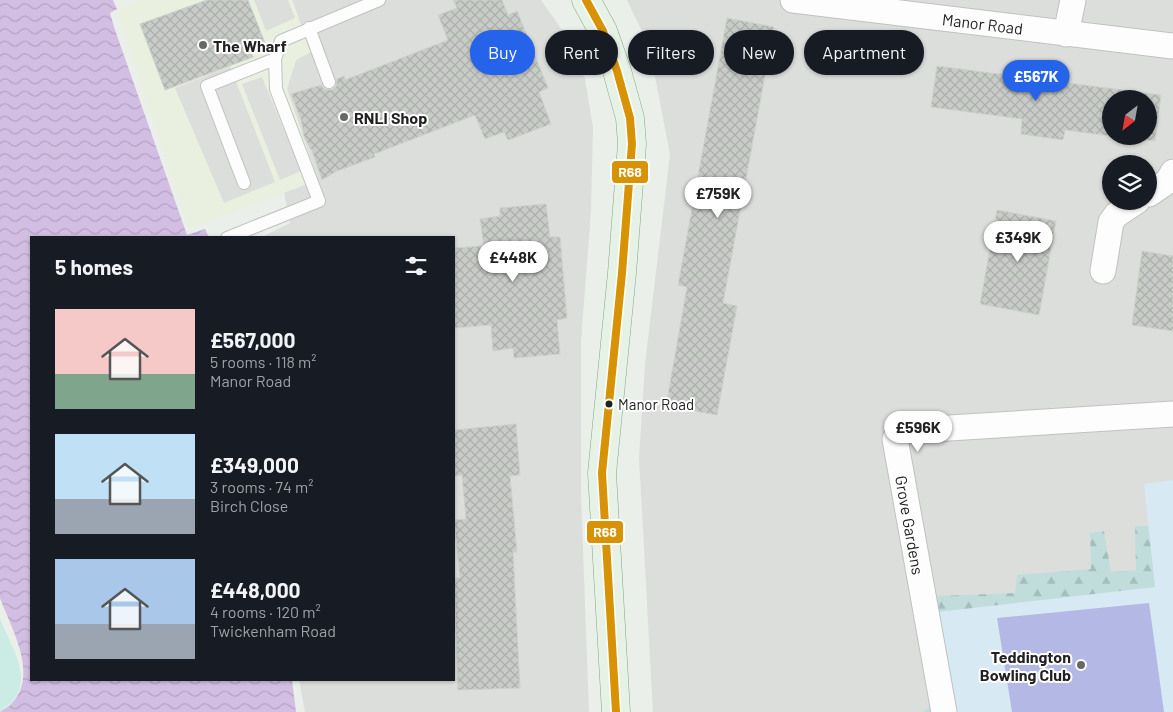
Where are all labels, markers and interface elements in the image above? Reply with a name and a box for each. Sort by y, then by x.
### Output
street label: Manor Road [941,9,1024,37]
chip: Buy [470,30,535,75]
chip: Rent [545,30,618,75]
chip: Filters [628,30,714,75]
chip: New [724,30,794,75]
chip: Apartment [804,30,924,75]
place label: The Wharf [213,36,287,55]
marker: The Wharf [197,39,209,51]
pin: £567K [1001,59,1071,102]
text: £567K [1014,66,1058,85]
north arrow [1102,90,1158,145]
map controls [1102,90,1157,210]
place label: RNLI Shop [354,108,427,127]
marker: RNLI Shop [338,111,350,123]
button: layers [1102,155,1157,210]
line badge: R68 [611,160,649,184]
text: R68 [618,163,642,180]
pin: £759K [683,176,753,219]
text: £759K [696,183,740,202]
pin: £349K [983,220,1053,263]
text: £349K [995,227,1041,246]
pin: £448K [478,240,548,283]
text: £448K [489,247,537,266]
icon: filters [402,252,430,280]
text: 5 homes [55,254,133,279]
text: £567,000 [210,327,295,352]
icon: home [95,329,155,389]
text: 5 rooms · 118 m² [210,352,317,371]
text: Manor Road [210,371,291,390]
place label: Manor Road [618,395,694,413]
marker: Manor Road [604,399,614,409]
pin: £596K [883,410,953,453]
text: £596K [895,417,941,436]
text: £349,000 [210,452,299,477]
icon: home [95,454,155,514]
street label: Grove Gardens [892,474,928,576]
text: 3 rooms · 74 m² [210,477,313,496]
text: Birch Close [210,496,288,515]
line badge: R68 [586,520,624,544]
text: R68 [593,523,617,540]
text: £448,000 [210,577,301,602]
icon: home [95,579,155,639]
text: 4 rooms · 120 m² [210,602,321,621]
text: Twickenham Road [210,621,336,640]
place label: Teddington Bowling Club [980,647,1071,684]
marker: Teddington Bowling Club [1075,659,1087,671]

